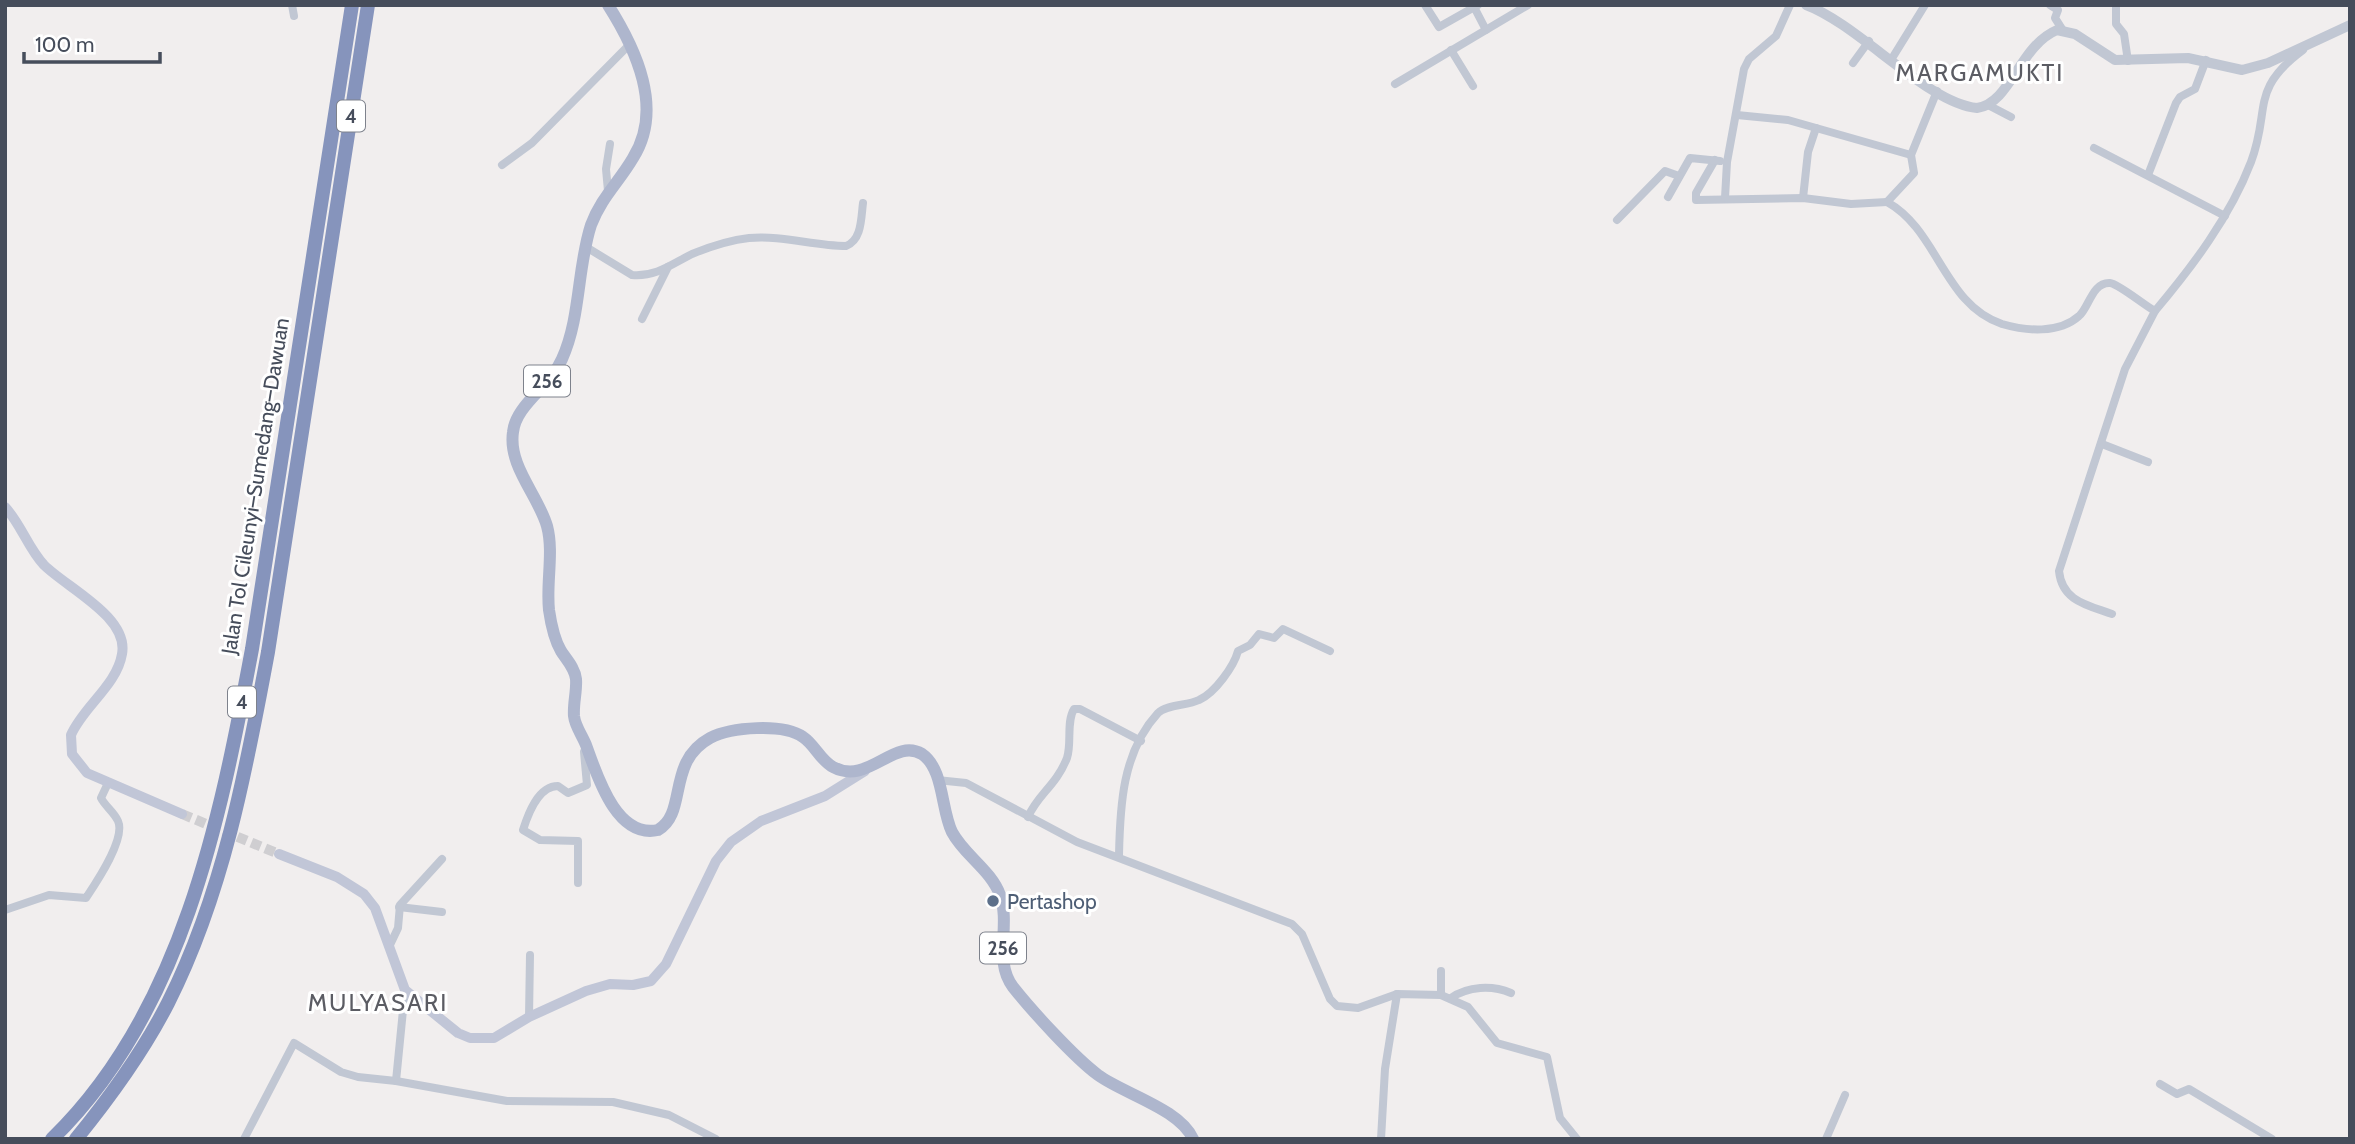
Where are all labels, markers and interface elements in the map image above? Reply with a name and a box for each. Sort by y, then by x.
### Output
scale bar [24,21,161,65]
text: 100 m [35,32,94,57]
district label: MARGAMUKTI [1896,58,2064,87]
road number: 4 [337,100,365,132]
street label: Jalan Tol Cileunyi–Sumedang–Dawuan [216,316,294,657]
road number: 256 [524,366,570,396]
road number: 4 [228,687,256,718]
place label: Pertashop [1007,889,1097,914]
marker: Pertashop [985,893,1001,909]
road number: 256 [980,932,1026,964]
district label: MULYASARI [308,988,448,1017]

